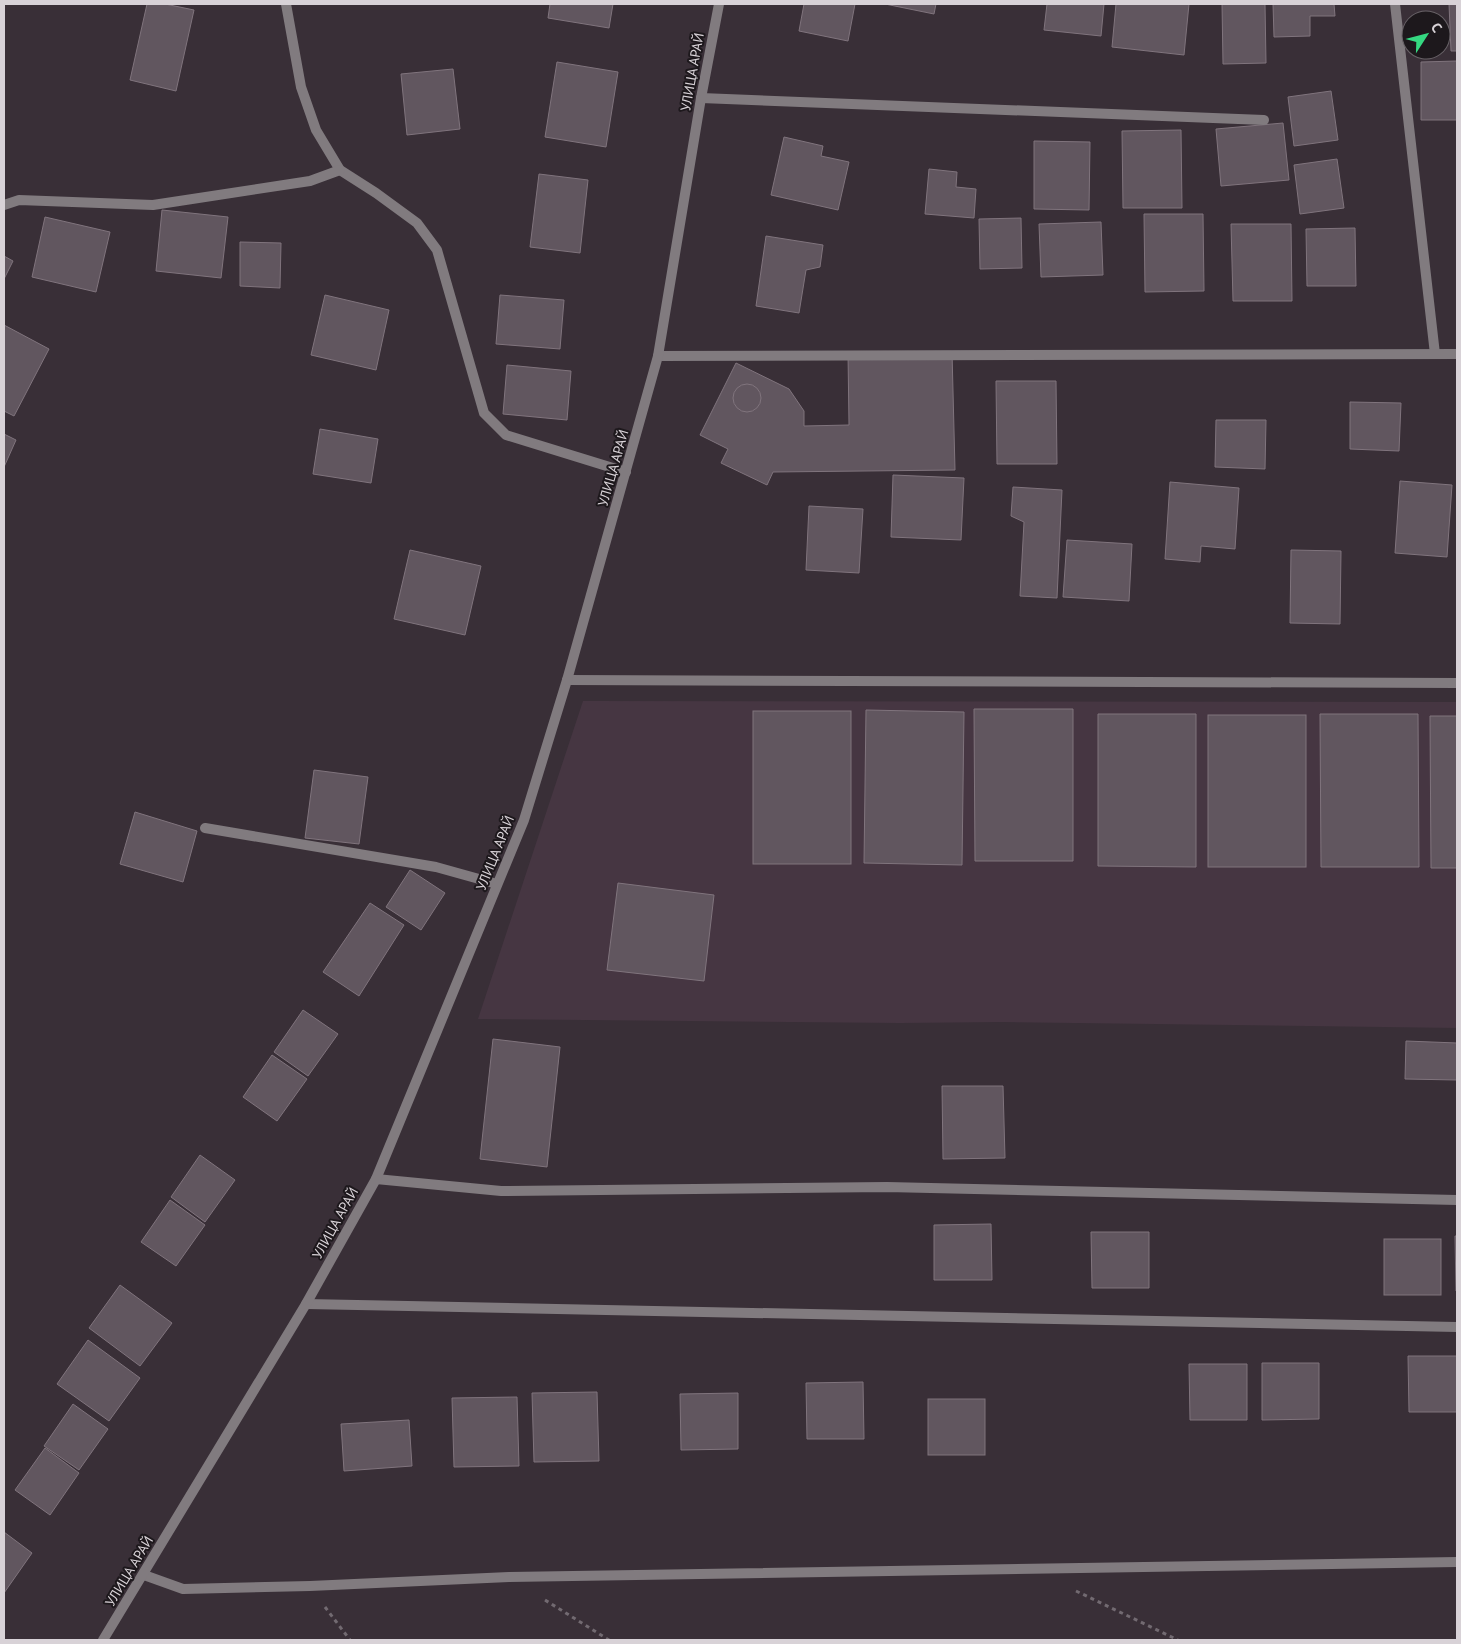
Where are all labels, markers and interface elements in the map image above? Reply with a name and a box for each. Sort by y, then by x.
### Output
north arrow [1401,10,1451,60]
text: С [1427,19,1446,36]
street label: УЛИЦА АРАЙ [676,32,708,112]
street label: УЛИЦА АРАЙ [593,428,633,508]
street label: УЛИЦА АРАЙ [472,813,518,893]
street label: УЛИЦА АРАЙ [308,1184,362,1262]
street label: УЛИЦА АРАЙ [101,1533,157,1609]

